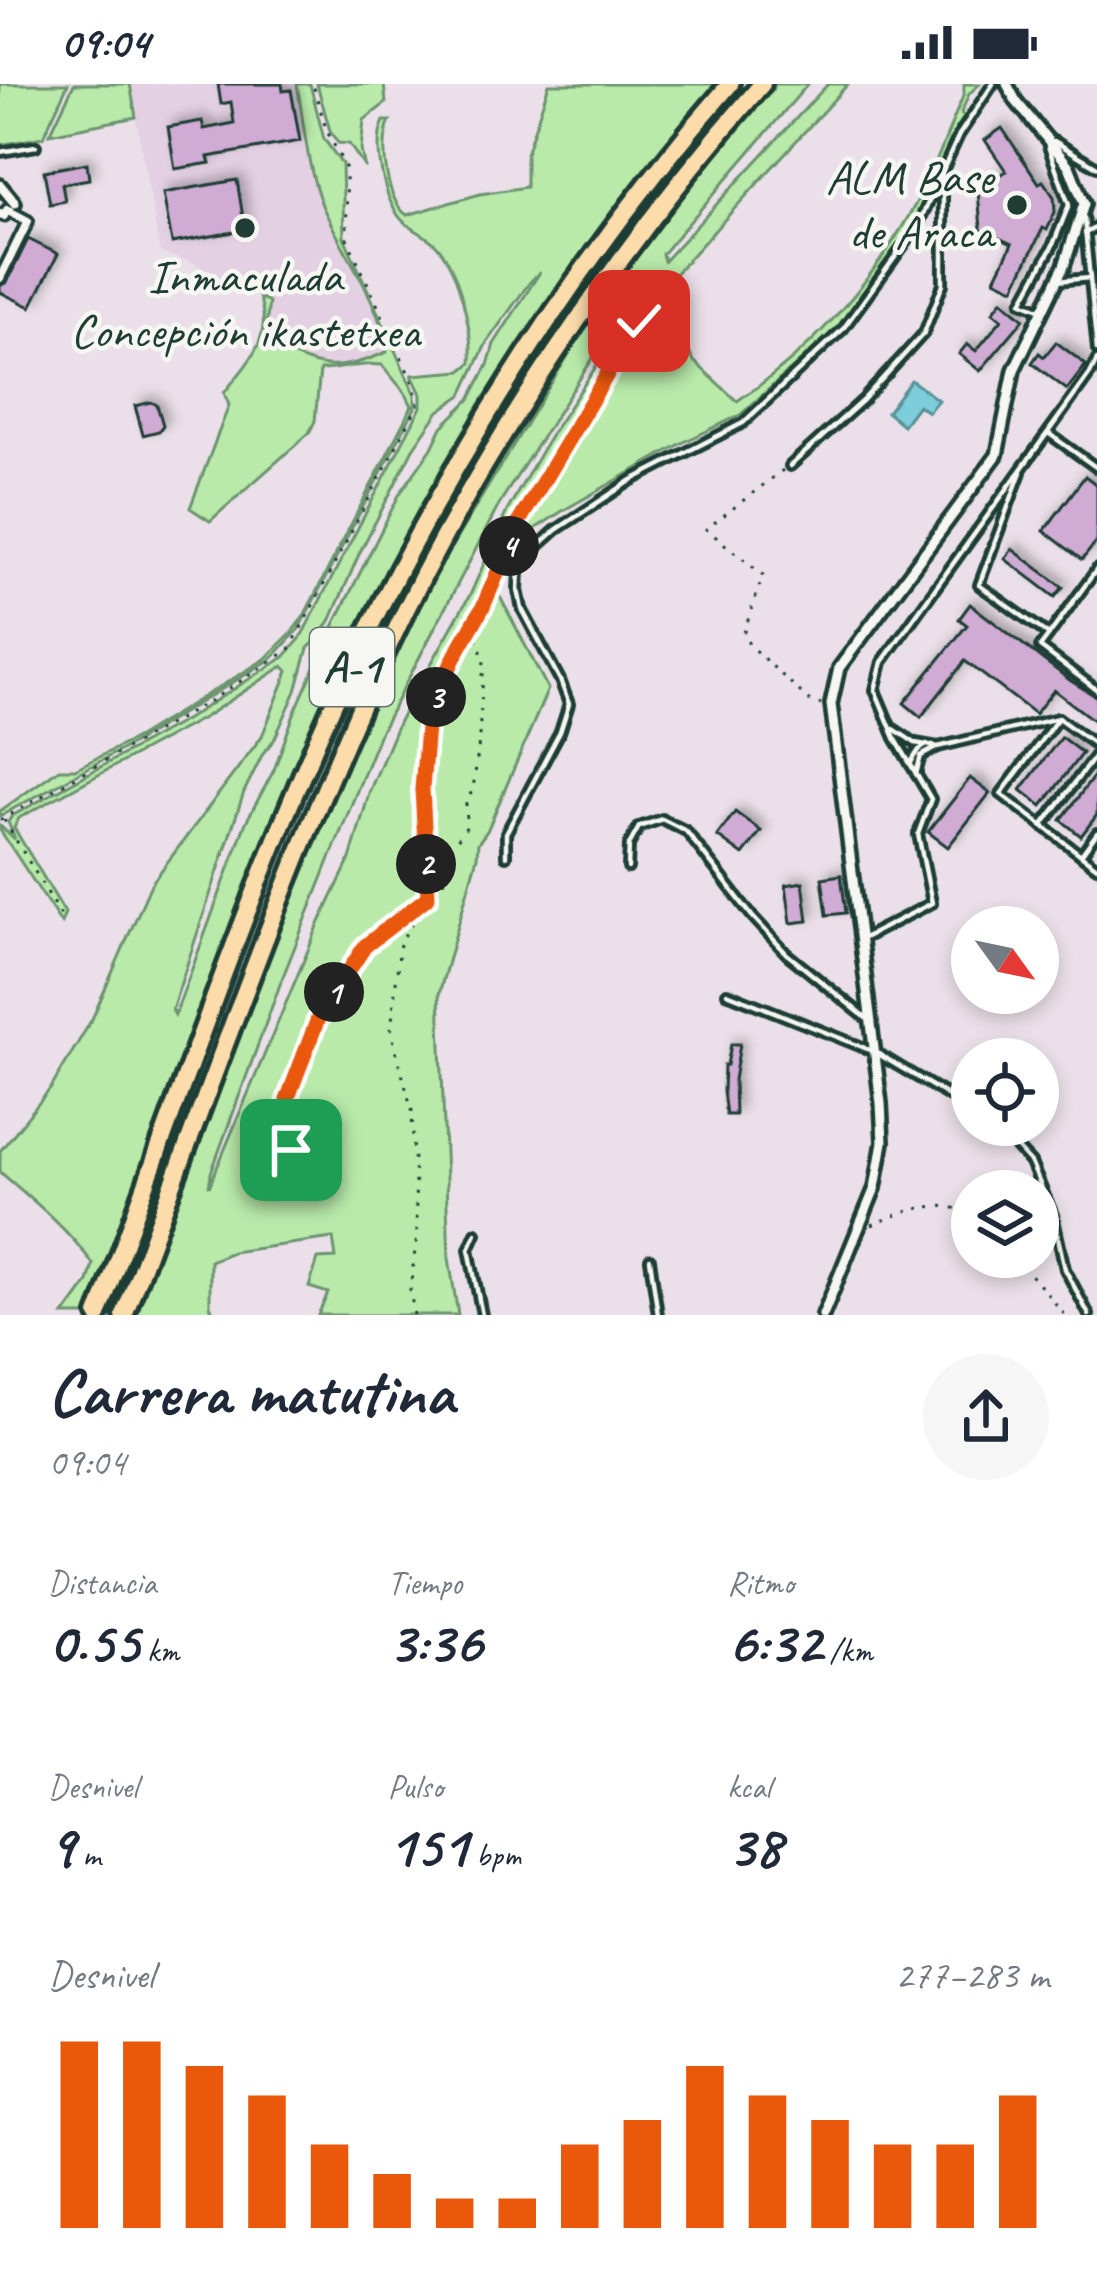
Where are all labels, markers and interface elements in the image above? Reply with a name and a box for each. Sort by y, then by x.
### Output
text: 09:04 [60,14,149,71]
place label: ALM Base de Araca [826,147,997,262]
marker: ALM Base de Araca [1004,192,1030,218]
marker: Inmaculada Concepción ikastetxea [232,215,258,241]
place label: Inmaculada Concepción ikastetxea [71,246,422,361]
pin [588,270,690,372]
icon: check [606,288,672,354]
pin: 4 [479,516,539,576]
text: 4 [502,525,516,567]
road number: A-1 [310,628,394,706]
pin: 3 [406,667,466,727]
text: 3 [429,676,443,718]
pin: 2 [396,834,456,894]
text: 2 [419,843,433,885]
north arrow [951,906,1059,1014]
map controls [951,906,1059,1278]
pin: 1 [304,962,364,1022]
text: 1 [327,971,341,1013]
button: locate [951,1038,1059,1146]
pin [240,1099,342,1201]
icon: arrive [258,1117,324,1183]
button: layers [951,1170,1059,1278]
text: Carrera matutina [48,1351,454,1434]
button: share [923,1354,1049,1480]
text: 09:04 [48,1438,126,1487]
text: Distancia [48,1562,156,1604]
text: Tiempo [388,1562,462,1604]
text: Ritmo [727,1562,794,1604]
text: 0.55 [48,1604,139,1680]
text: 3:36 [388,1604,482,1680]
text: 6:32 [727,1604,821,1680]
text: km [139,1630,179,1672]
text: /km [821,1630,873,1672]
text: Desnivel [48,1766,138,1808]
text: Pulso [388,1766,443,1808]
text: kcal [727,1766,771,1808]
text: 9 [48,1808,74,1884]
text: 151 [388,1808,468,1884]
text: 38 [727,1808,781,1884]
text: m [74,1834,101,1876]
text: bpm [468,1834,521,1876]
text: Desnivel [48,1951,154,2000]
text: 277–283 m [895,1951,1049,2000]

